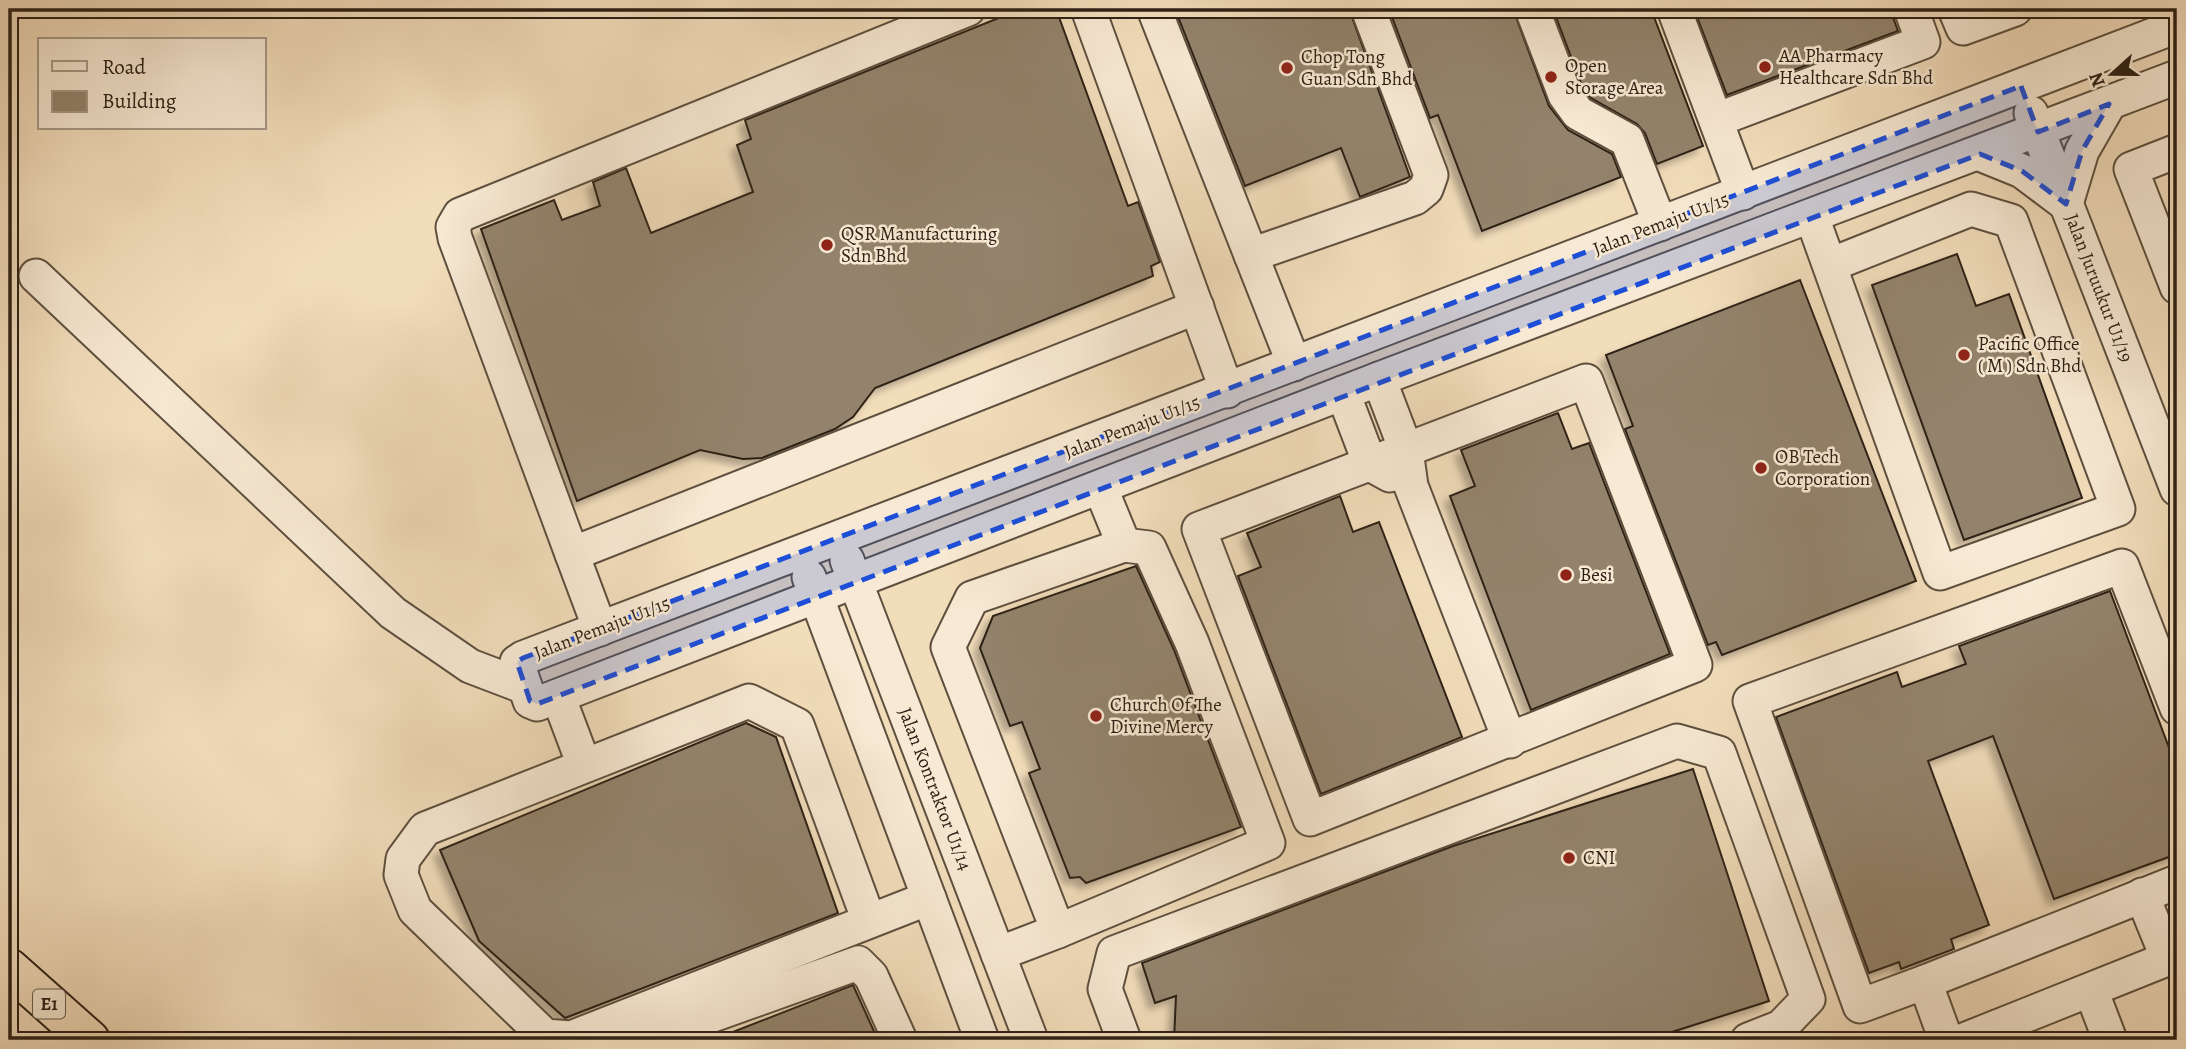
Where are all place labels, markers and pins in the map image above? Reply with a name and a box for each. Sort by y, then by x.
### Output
place label: AA Pharmacy Healthcare Sdn Bhd [1778,43,1934,91]
place label: Chop Tong Guan Sdn Bhd [1301,44,1413,92]
place label: Open Storage Area [1565,53,1664,101]
marker: AA Pharmacy Healthcare Sdn Bhd [1757,59,1773,75]
marker: Chop Tong Guan Sdn Bhd [1279,60,1295,76]
marker: Open Storage Area [1543,69,1559,85]
place label: QSR Manufacturing Sdn Bhd [841,221,998,269]
marker: QSR Manufacturing Sdn Bhd [819,237,835,253]
place label: Pacific Office ( M ) Sdn Bhd [1978,331,2082,379]
marker: Pacific Office ( M ) Sdn Bhd [1956,347,1972,363]
place label: OB Tech Corporation [1775,444,1870,492]
marker: OB Tech Corporation [1753,460,1769,476]
place label: Besi [1580,562,1613,588]
marker: Besi [1558,567,1574,583]
place label: Church Of The Divine Mercy [1110,692,1222,740]
marker: Church Of The Divine Mercy [1088,708,1104,724]
place label: CNI [1583,845,1615,871]
marker: CNI [1561,850,1577,866]

